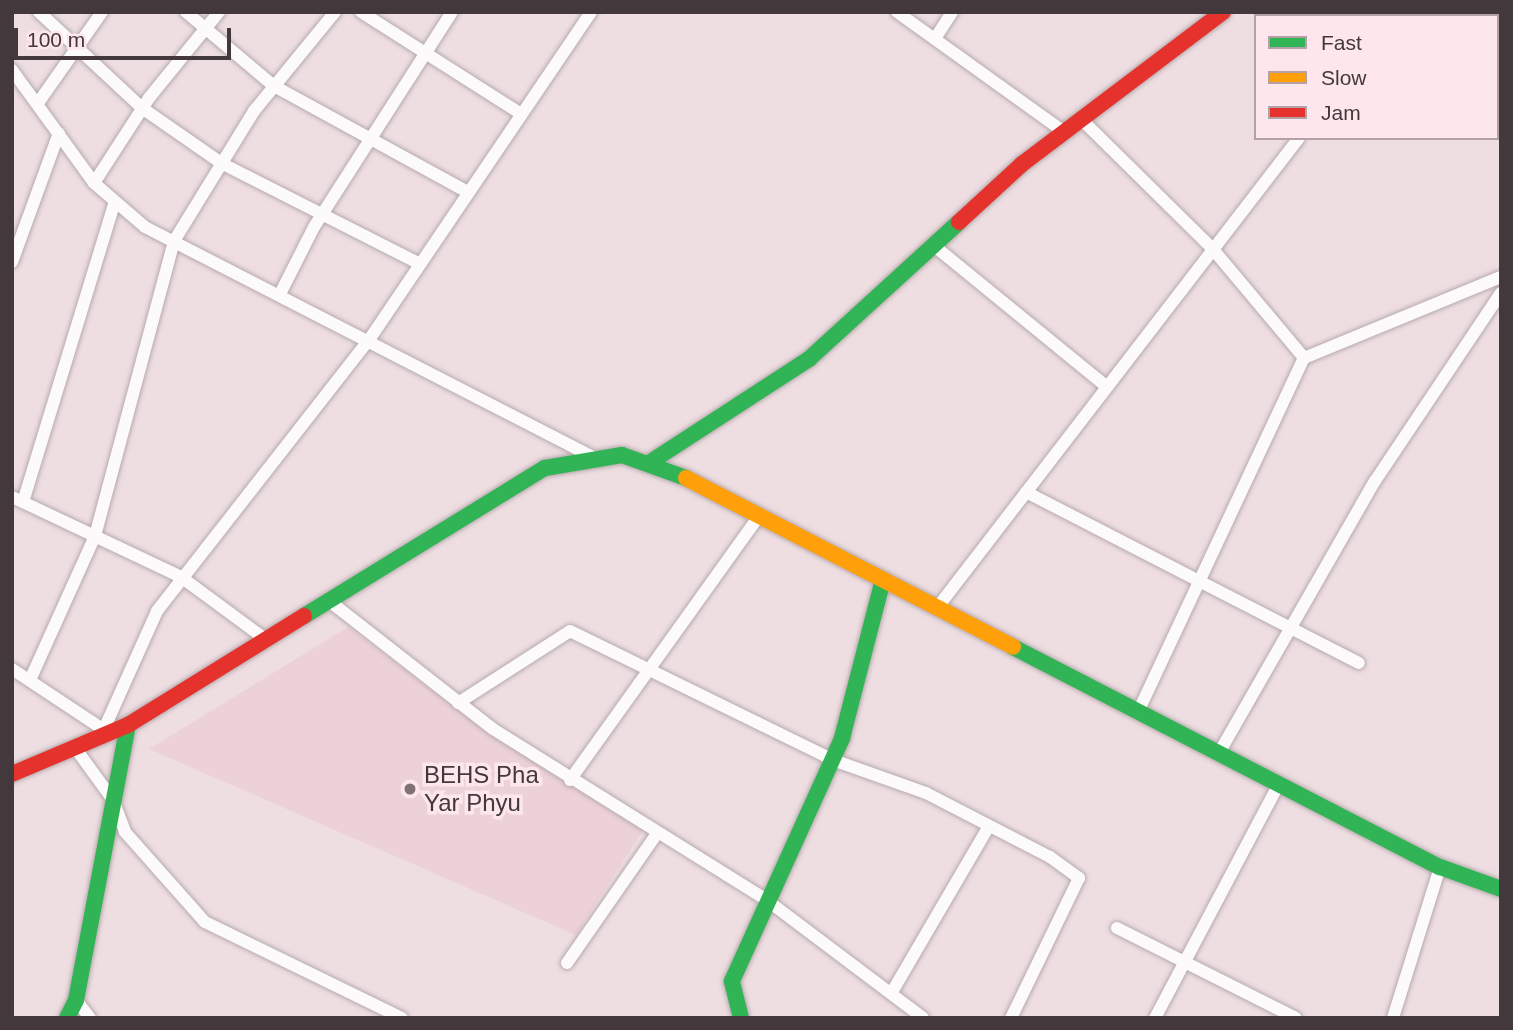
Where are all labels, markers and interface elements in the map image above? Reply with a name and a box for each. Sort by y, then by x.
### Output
scale bar [18,14,234,58]
legend [1254,14,1499,140]
text: 100 m [27,28,85,51]
text: Fast [1321,31,1362,54]
text: Slow [1321,66,1367,89]
text: Jam [1321,101,1361,124]
place label: BEHS Pha Yar Phyu [424,761,539,817]
marker: BEHS Pha Yar Phyu [402,781,418,797]

